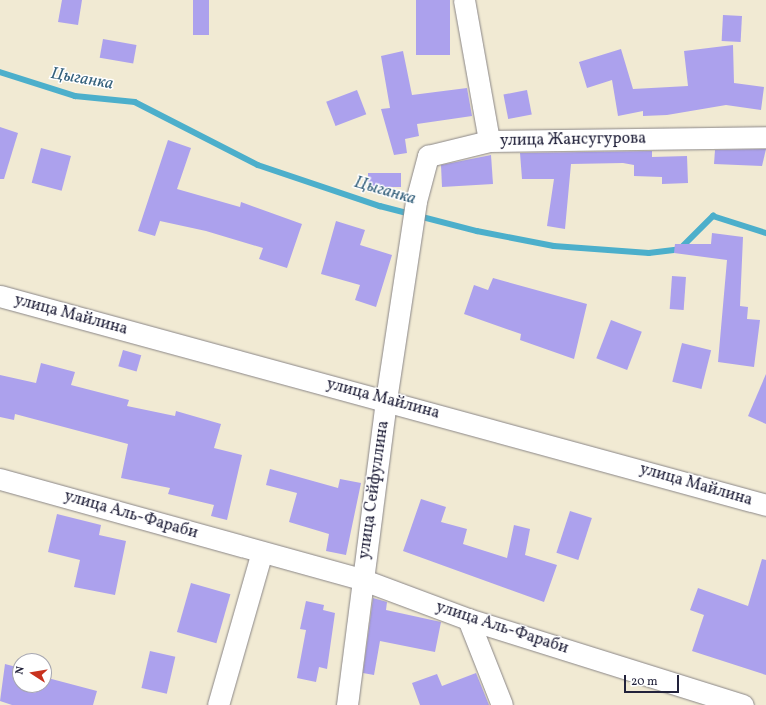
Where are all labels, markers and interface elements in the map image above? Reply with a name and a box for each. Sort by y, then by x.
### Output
water label: Цыганка [49,63,115,95]
street label: улица Жансугурова [500,129,646,151]
water label: Цыганка [352,173,418,209]
street label: улица Майлина [12,291,130,339]
street label: улица Майлина [324,375,442,423]
street label: улица Сейфуллина [355,420,393,560]
street label: улица Майлина [637,460,755,510]
street label: улица Аль-Фараби [62,487,200,543]
street label: улица Аль-Фараби [433,598,571,658]
north arrow [12,653,52,693]
text: N [13,665,29,676]
scale bar [626,667,681,693]
text: 20 m [631,674,658,690]

